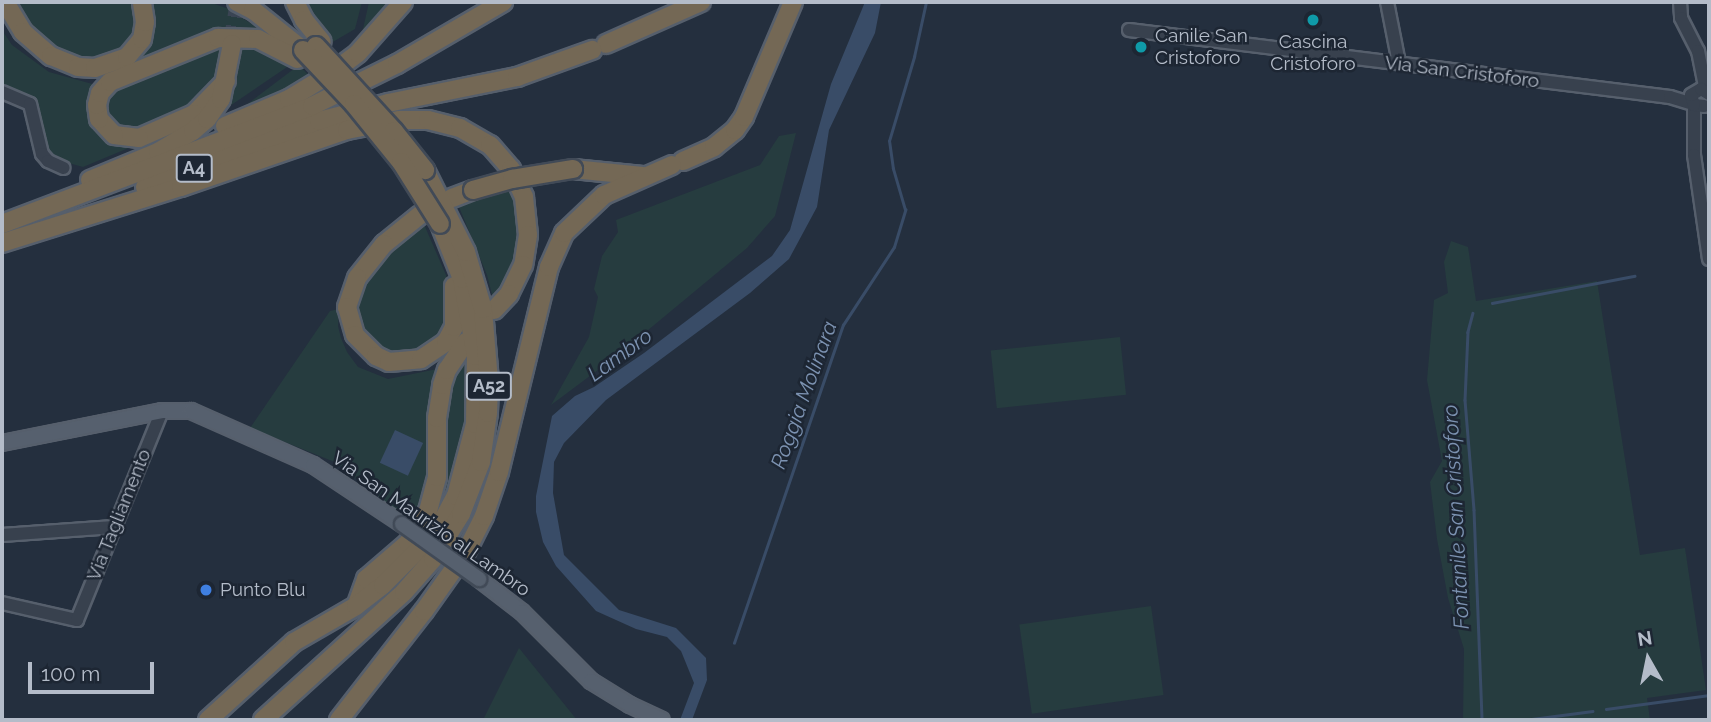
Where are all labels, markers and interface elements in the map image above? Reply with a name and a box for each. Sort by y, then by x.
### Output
marker: Cascina Cristoforo [1305,12,1321,28]
place label: Canile San Cristoforo [1155,25,1248,69]
place label: Cascina Cristoforo [1270,31,1356,75]
marker: Canile San Cristoforo [1133,39,1149,55]
street label: Via San Cristoforo [1384,51,1540,93]
road number: A4 [175,154,213,182]
water label: Roggia Molinara [766,318,842,472]
water label: Lambro [583,323,657,387]
road number: A52 [464,372,514,400]
water label: Fontanile San Cristoforo [1438,404,1474,630]
street label: Via Tagliamento [82,445,156,585]
street label: Via San Maurizio al Lambro [327,447,535,601]
place label: Punto Blu [220,579,306,601]
marker: Punto Blu [198,582,214,598]
north arrow [1613,624,1683,694]
text: N [1636,626,1654,650]
scale bar [32,648,158,692]
text: 100 m [41,661,100,686]

